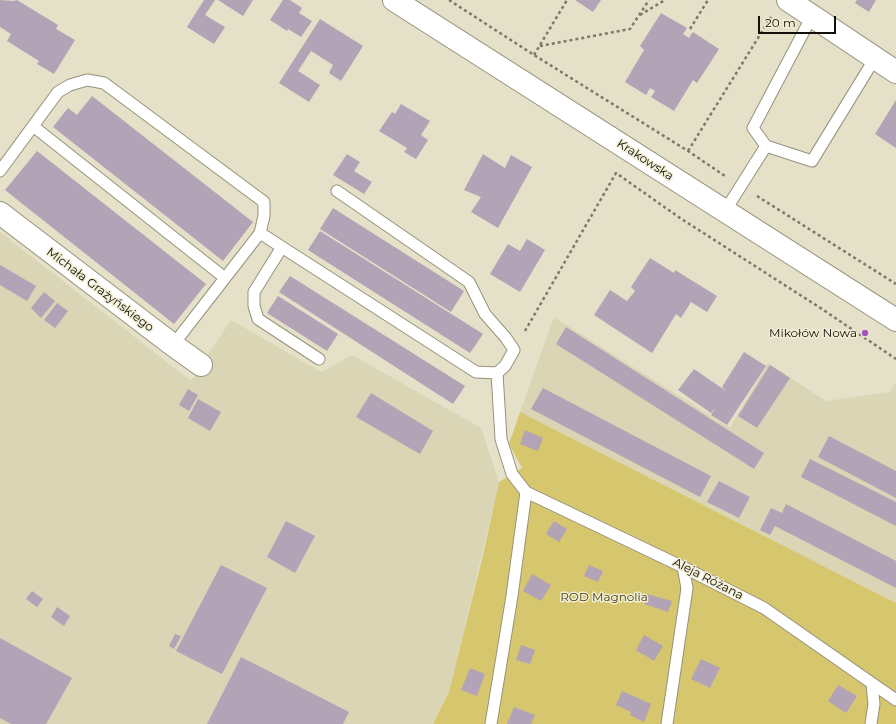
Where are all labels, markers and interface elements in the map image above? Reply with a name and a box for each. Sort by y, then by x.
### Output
scale bar [760,8,838,34]
text: 20 m [765,15,796,30]
street label: Krakowska [614,136,676,184]
street label: Michała Grażyńskiego [44,245,156,335]
place label: Mikołów Nowa [769,326,857,340]
marker: Mikołów Nowa [860,328,870,338]
street label: Aleja Różana [670,555,746,603]
park label: ROD Magnolia [560,590,648,604]

